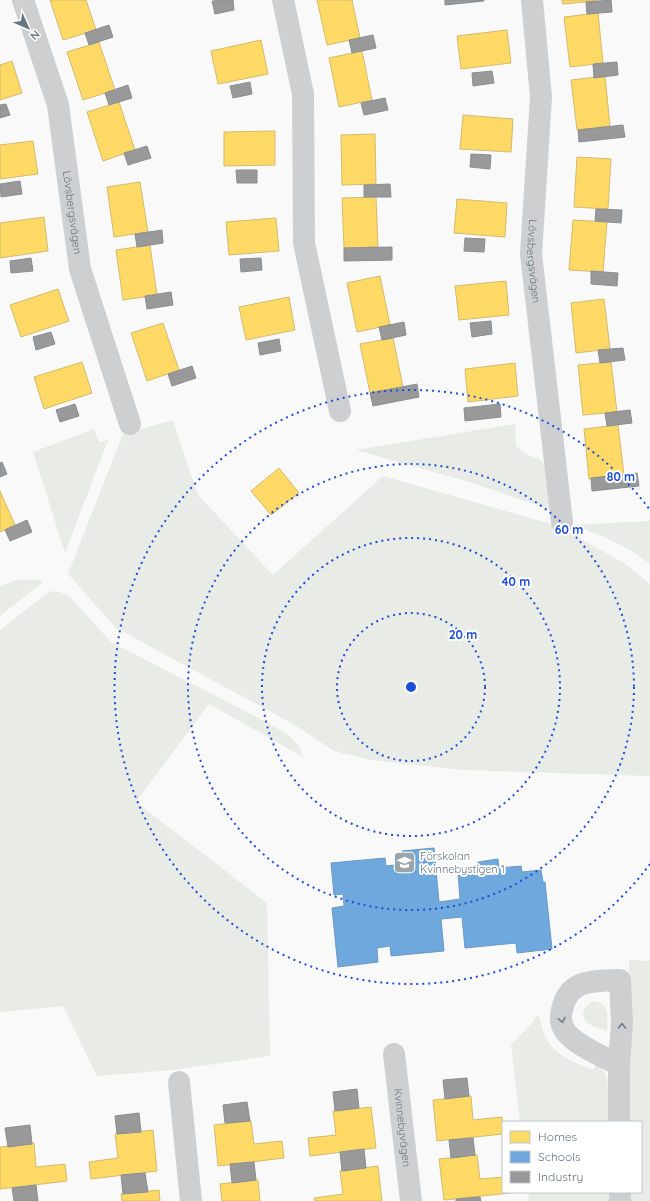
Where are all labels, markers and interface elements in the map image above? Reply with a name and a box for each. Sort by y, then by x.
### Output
north arrow [8,8,48,48]
text: N [27,27,43,43]
street label: Lövsbergsvägen [60,170,85,255]
street label: Lövsbergsvägen [524,219,544,304]
text: 80 m [607,469,635,484]
text: 60 m [555,522,583,537]
text: 40 m [502,574,530,589]
text: 20 m [449,627,477,642]
centre of rings [404,680,418,694]
school or university icon: Förskolan Kvinnebystigen 1 [391,849,417,875]
place label: Förskolan Kvinnebystigen 1 [420,849,505,876]
one-way arrow [557,1017,566,1024]
one-way arrow [618,1023,626,1029]
street label: Kvinnebyvägen [391,1087,414,1168]
legend [502,1121,642,1193]
text: Homes [538,1129,578,1144]
text: Schools [538,1149,581,1164]
text: Industry [538,1169,583,1184]

